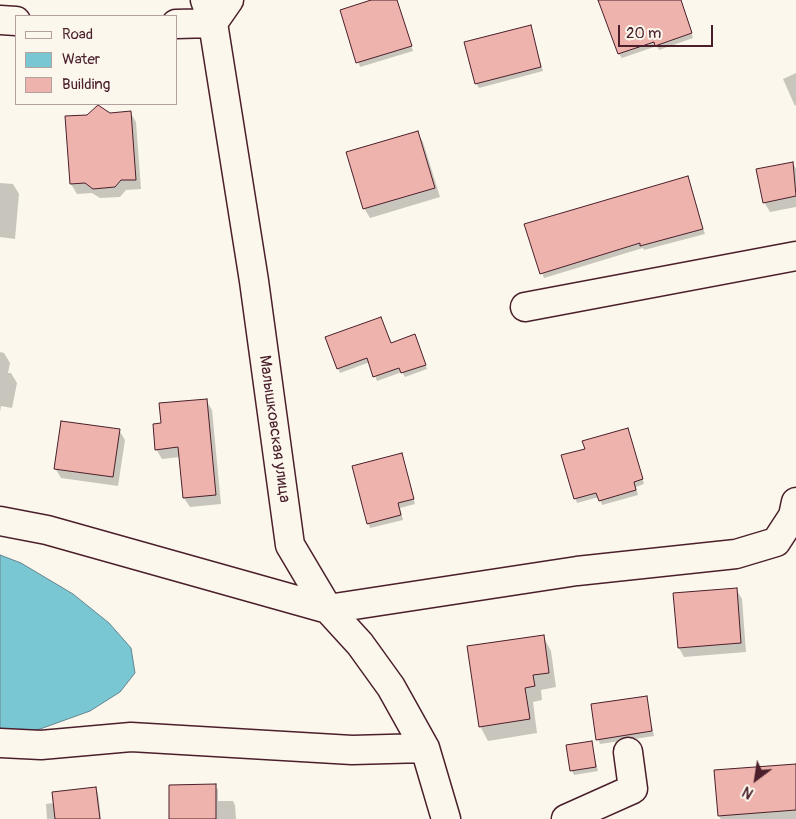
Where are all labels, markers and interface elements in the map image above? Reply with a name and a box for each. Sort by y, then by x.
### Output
legend [15,15,178,105]
scale bar [621,15,716,47]
text: 20 m [626,24,661,43]
text: Road [62,25,93,44]
text: Water [62,50,100,69]
text: Building [62,75,110,94]
street label: Малышковская улица [254,354,294,504]
north arrow [731,754,781,804]
text: N [740,783,756,802]

